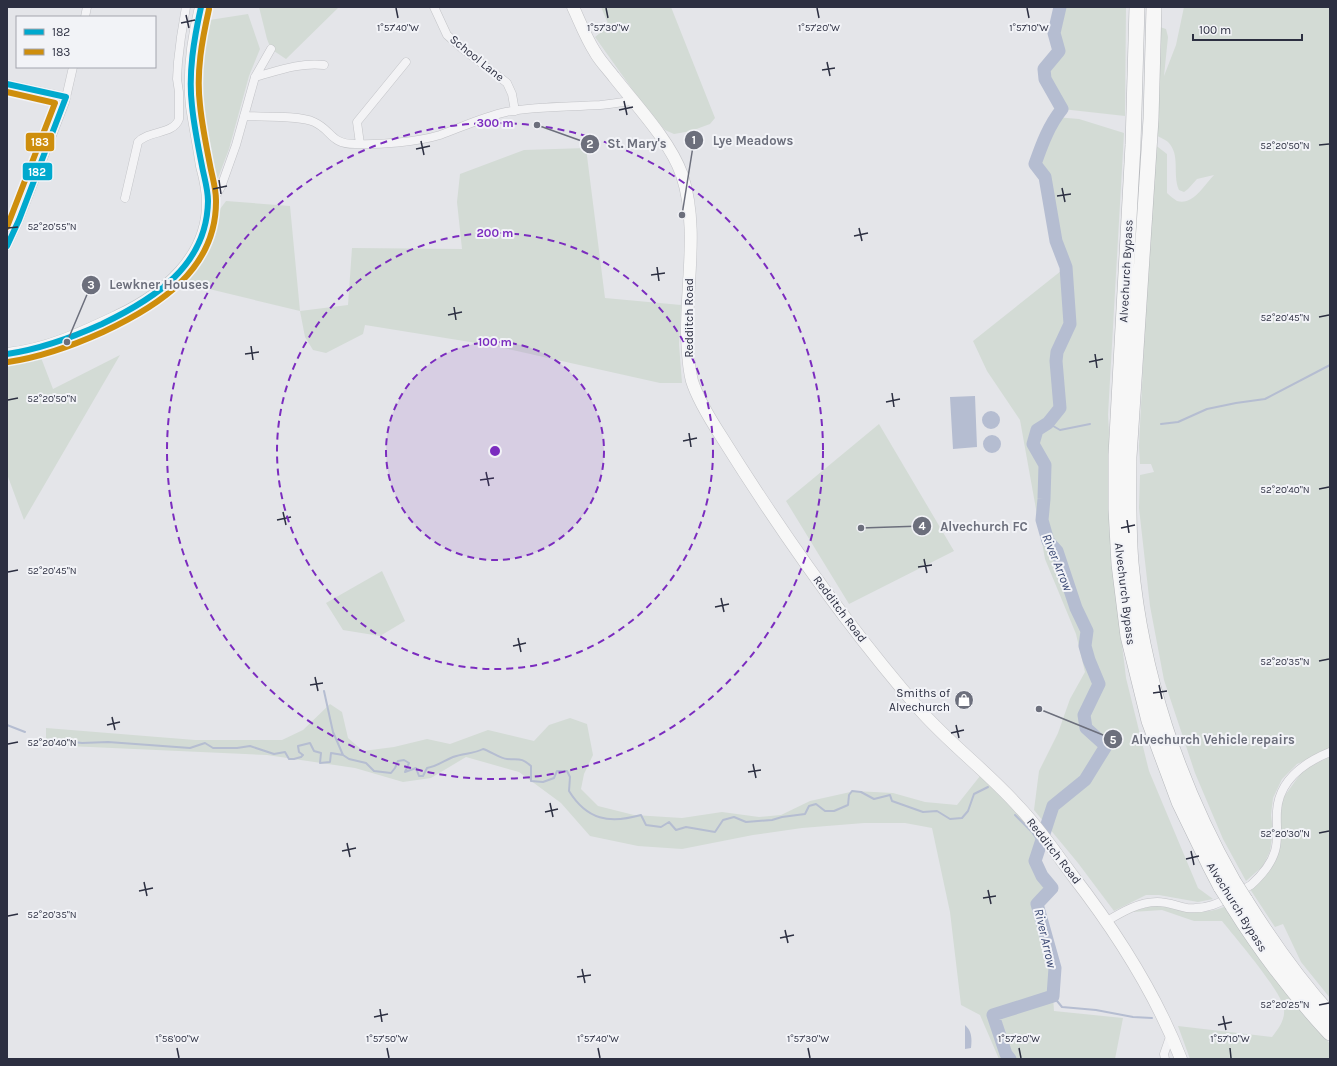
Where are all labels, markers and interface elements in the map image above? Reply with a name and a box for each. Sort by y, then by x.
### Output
legend [16,16,156,68]
scale bar [1193,16,1302,42]
text: 1°57'40"W [377,22,419,34]
text: 1°57'30"W [587,22,629,34]
text: 1°57'20"W [798,22,840,34]
text: 1°57'10"W [1009,22,1049,34]
text: 100 m [1199,23,1231,37]
text: 182 [52,25,70,39]
street label: School Lane [447,32,507,84]
text: 183 [52,45,70,59]
text: 300 m [476,116,514,130]
callout: Lye Meadows [684,127,801,152]
callout: St. Mary's [580,131,675,156]
line badge: 183 [25,132,55,152]
text: 1 [692,133,696,147]
text: Lye Meadows [713,133,793,148]
text: 183 [31,136,49,149]
text: St. Mary's [607,136,667,151]
text: 2 [586,137,594,151]
text: 52°20'50"N [1260,140,1310,152]
line badge: 182 [22,162,53,181]
text: 182 [28,166,46,179]
street label: Alvechurch Bypass [1116,219,1136,323]
text: 52°20'55"N [27,221,77,233]
text: 200 m [477,226,513,240]
callout: Lewkner Houses [81,272,217,297]
text: Lewkner Houses [109,277,209,292]
text: 3 [87,278,95,292]
street label: Redditch Road [682,278,696,358]
text: 52°20'45"N [1260,312,1310,324]
text: 100 m [478,335,512,349]
text: 52°20'50"N [27,393,77,405]
centre of rings [488,444,502,458]
text: 52°20'40"N [1260,484,1310,496]
callout: Alvechurch FC [912,513,1036,538]
text: 4 [918,519,926,533]
text: Alvechurch FC [940,519,1028,534]
water label: River Arrow [1039,531,1076,593]
street label: Alvechurch Bypass [1112,542,1138,646]
text: 52°20'45"N [27,565,77,577]
street label: Redditch Road [810,573,870,645]
text: 52°20'35"N [1260,656,1310,668]
place label: Smiths of Alvechurch [889,686,951,714]
shop icon: Smiths of Alvechurch [953,689,975,711]
callout: Alvechurch Vehicle repairs [1103,727,1303,752]
text: Alvechurch Vehicle repairs [1131,732,1295,747]
text: 5 [1110,733,1117,747]
text: 52°20'40"N [27,737,77,749]
street label: Redditch Road [1024,815,1084,887]
text: 52°20'30"N [1260,828,1310,840]
street label: Alvechurch Bypass [1204,860,1270,954]
water label: River Arrow [1031,907,1060,970]
text: 52°20'35"N [27,909,77,921]
text: 52°20'25"N [1260,999,1310,1011]
text: 1°58'00"W [155,1033,199,1045]
text: 1°57'50"W [366,1033,408,1045]
text: 1°57'40"W [577,1033,619,1045]
text: 1°57'30"W [787,1033,829,1045]
text: 1°57'20"W [998,1033,1040,1045]
text: 1°57'10"W [1210,1033,1250,1045]

